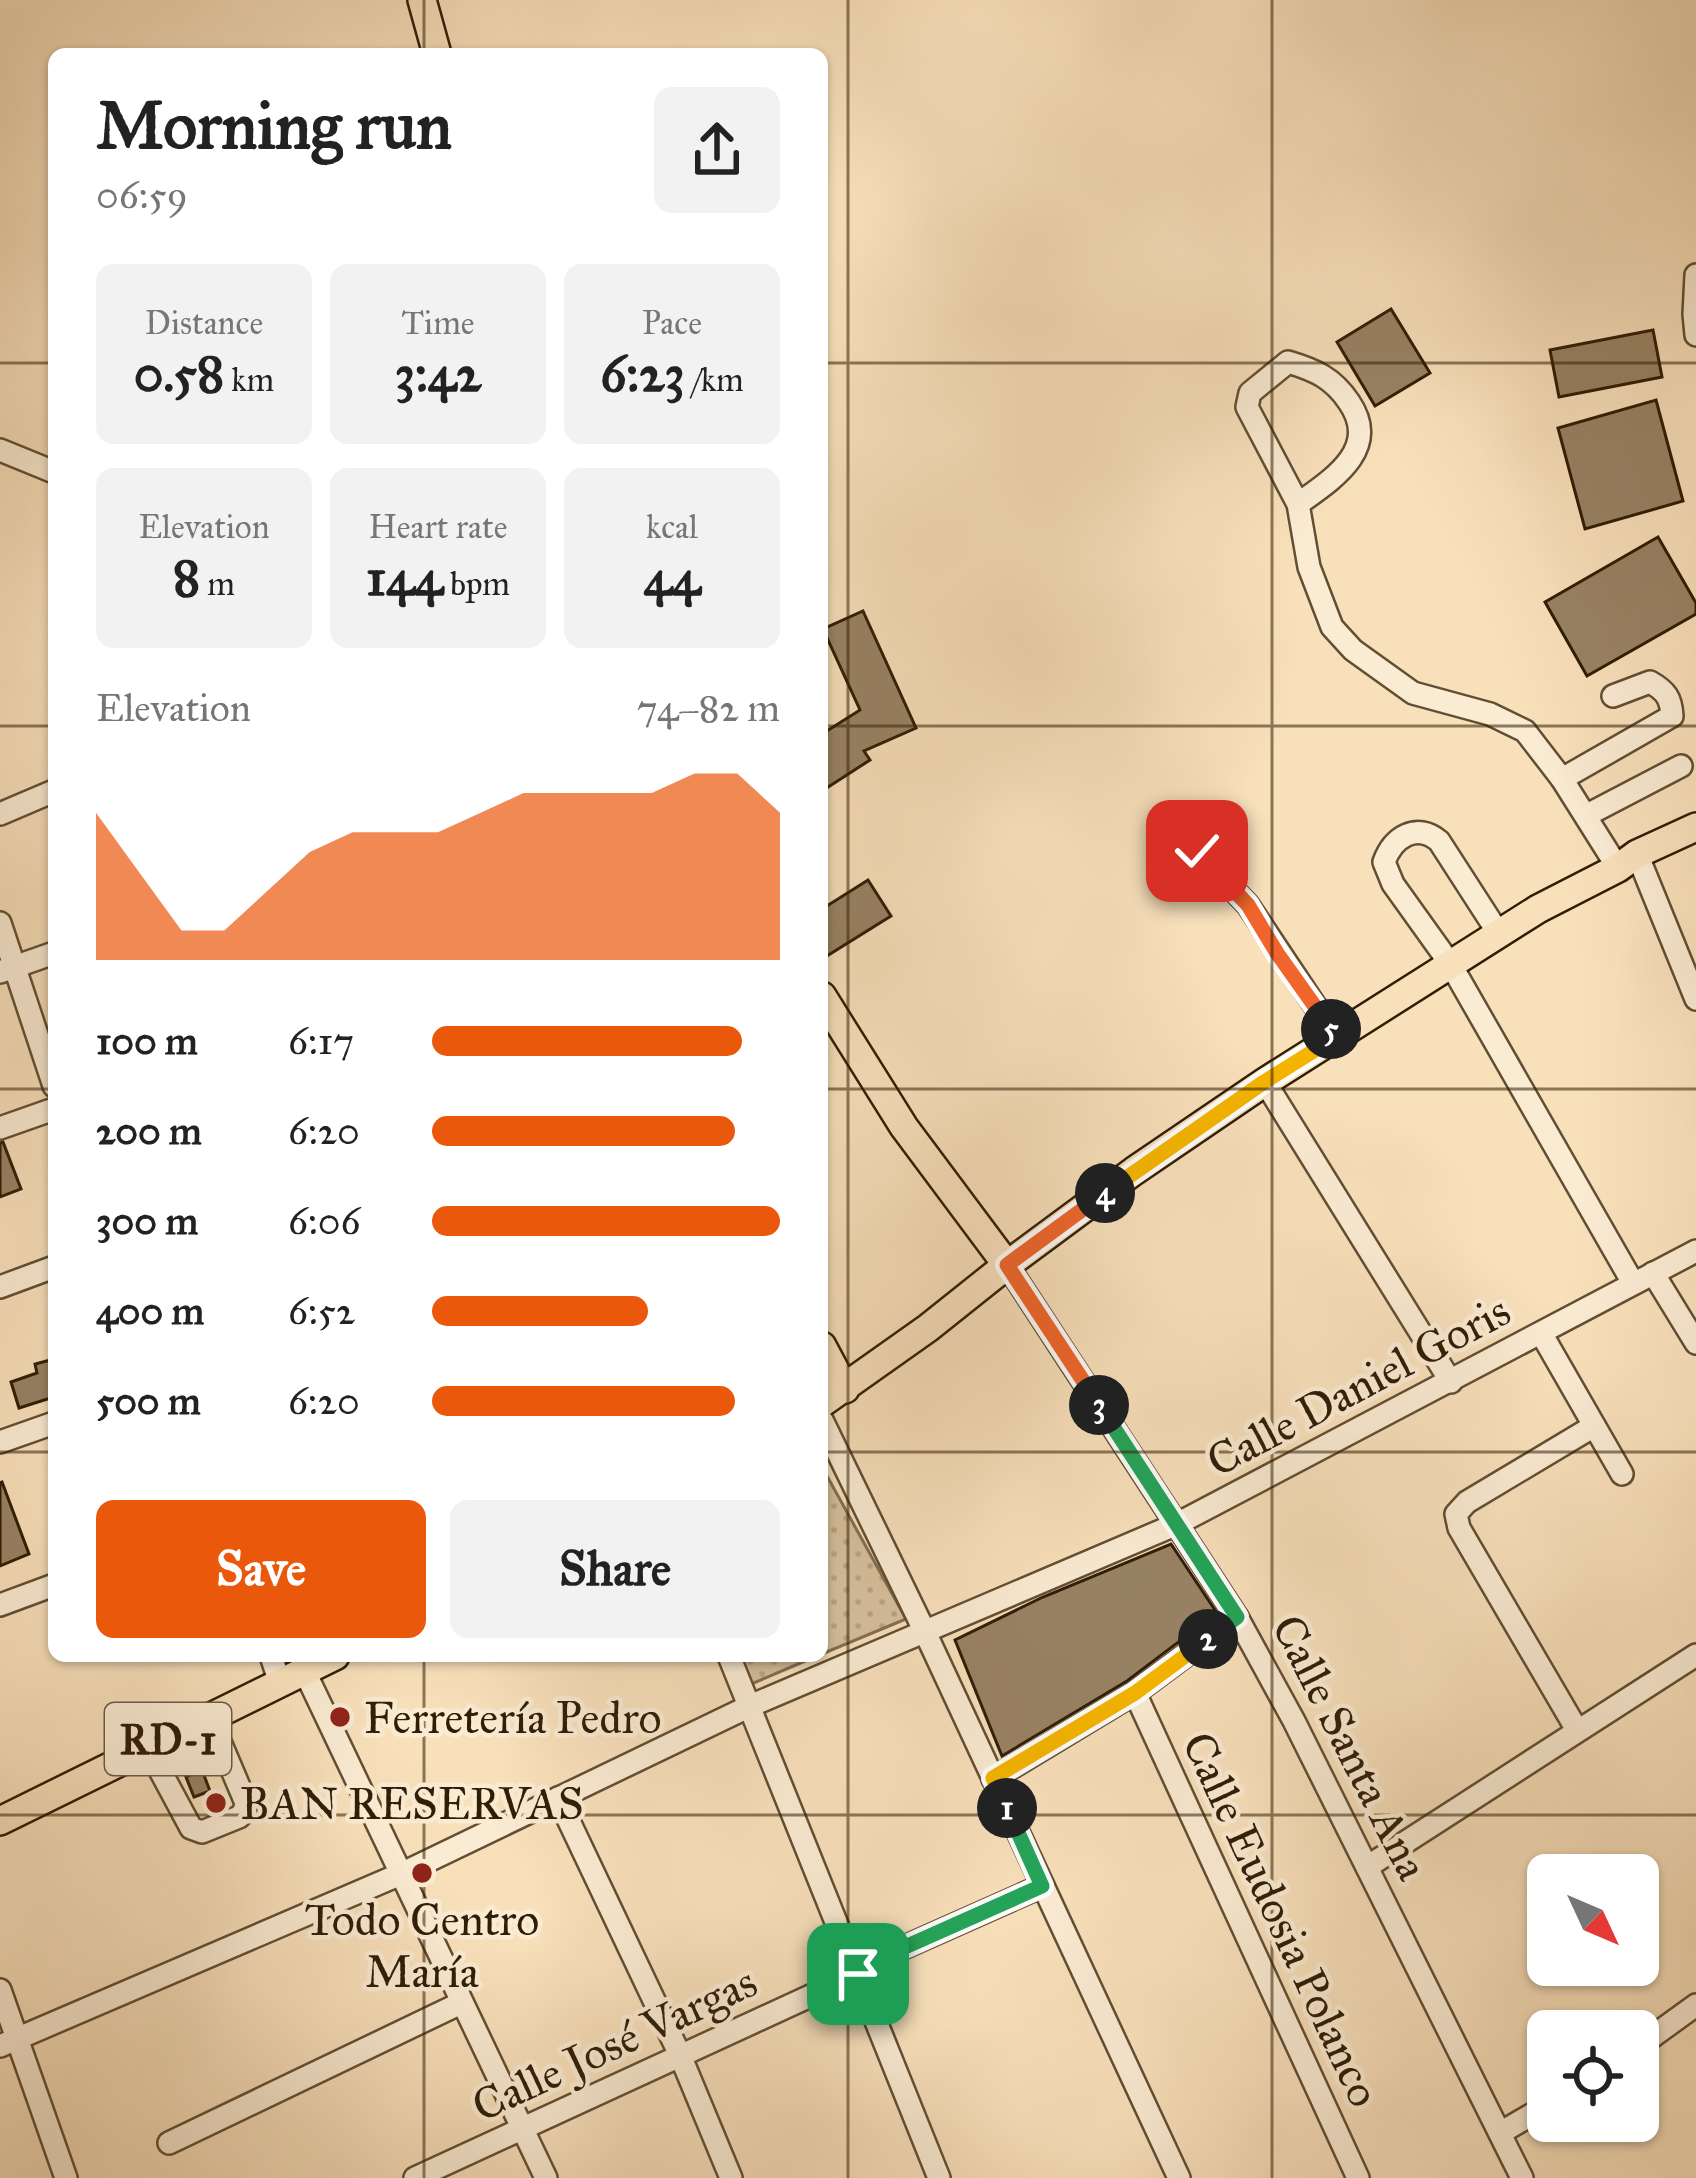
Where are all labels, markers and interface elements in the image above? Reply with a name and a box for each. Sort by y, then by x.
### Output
text: Morning run [96,85,452,166]
button: share [654,87,780,213]
text: 06:59 [96,171,188,219]
text: Distance [145,303,263,343]
text: Time [401,303,475,343]
text: Pace [642,303,702,343]
text: 0.58 [134,343,224,405]
text: 3:42 [395,343,481,405]
text: 6:23 [600,343,685,405]
text: km [224,360,274,400]
text: /km [685,360,744,400]
text: Elevation [138,507,270,547]
text: Heart rate [369,507,507,547]
text: kcal [646,507,698,547]
text: 8 [173,547,200,609]
text: 144 [366,547,443,609]
text: 44 [644,547,700,609]
text: m [200,564,235,604]
text: bpm [443,564,510,604]
text: Elevation [96,684,251,732]
text: 74–82 m [637,684,780,732]
pin [1146,800,1248,902]
icon: check [1164,818,1230,884]
pin: 5 [1301,999,1361,1059]
text: 5 [1323,1009,1339,1049]
text: 100 m [96,1017,198,1065]
text: 6:17 [288,1017,354,1065]
text: 200 m [96,1107,202,1155]
text: 6:20 [288,1107,360,1155]
pin: 4 [1075,1163,1135,1223]
text: 4 [1096,1173,1114,1213]
text: 300 m [96,1197,198,1245]
text: 6:06 [288,1197,361,1245]
street label: Calle Daniel Goris [1197,1282,1519,1488]
text: 400 m [96,1287,204,1335]
text: 6:52 [288,1287,355,1335]
pin: 3 [1069,1375,1129,1435]
text: 500 m [96,1377,201,1425]
text: 6:20 [288,1377,360,1425]
text: 3 [1092,1385,1106,1425]
button: Save [96,1500,426,1638]
button: Share [450,1500,780,1638]
street label: Calle Santa Ana [1260,1606,1441,1889]
pin: 2 [1178,1609,1238,1669]
text: 2 [1200,1619,1216,1659]
place label: Ferretería Pedro [364,1690,662,1745]
road number: RD-1 [105,1703,231,1775]
marker: Ferretería Pedro [327,1704,353,1730]
street label: Calle Eudosia Polanco [1171,1723,1392,2115]
place label: BAN RESERVAS [240,1776,584,1831]
pin: 1 [977,1778,1037,1838]
text: 1 [1000,1788,1014,1828]
marker: BAN RESERVAS [203,1790,229,1816]
north arrow [1527,1854,1659,1986]
map controls [1527,1854,1659,2142]
marker: Todo Centro María [409,1860,435,1886]
place label: Todo Centro María [305,1892,539,1999]
pin [807,1923,909,2025]
icon: arrive [825,1941,891,2007]
street label: Calle José Vargas [463,1954,765,2133]
button: locate [1527,2010,1659,2142]

